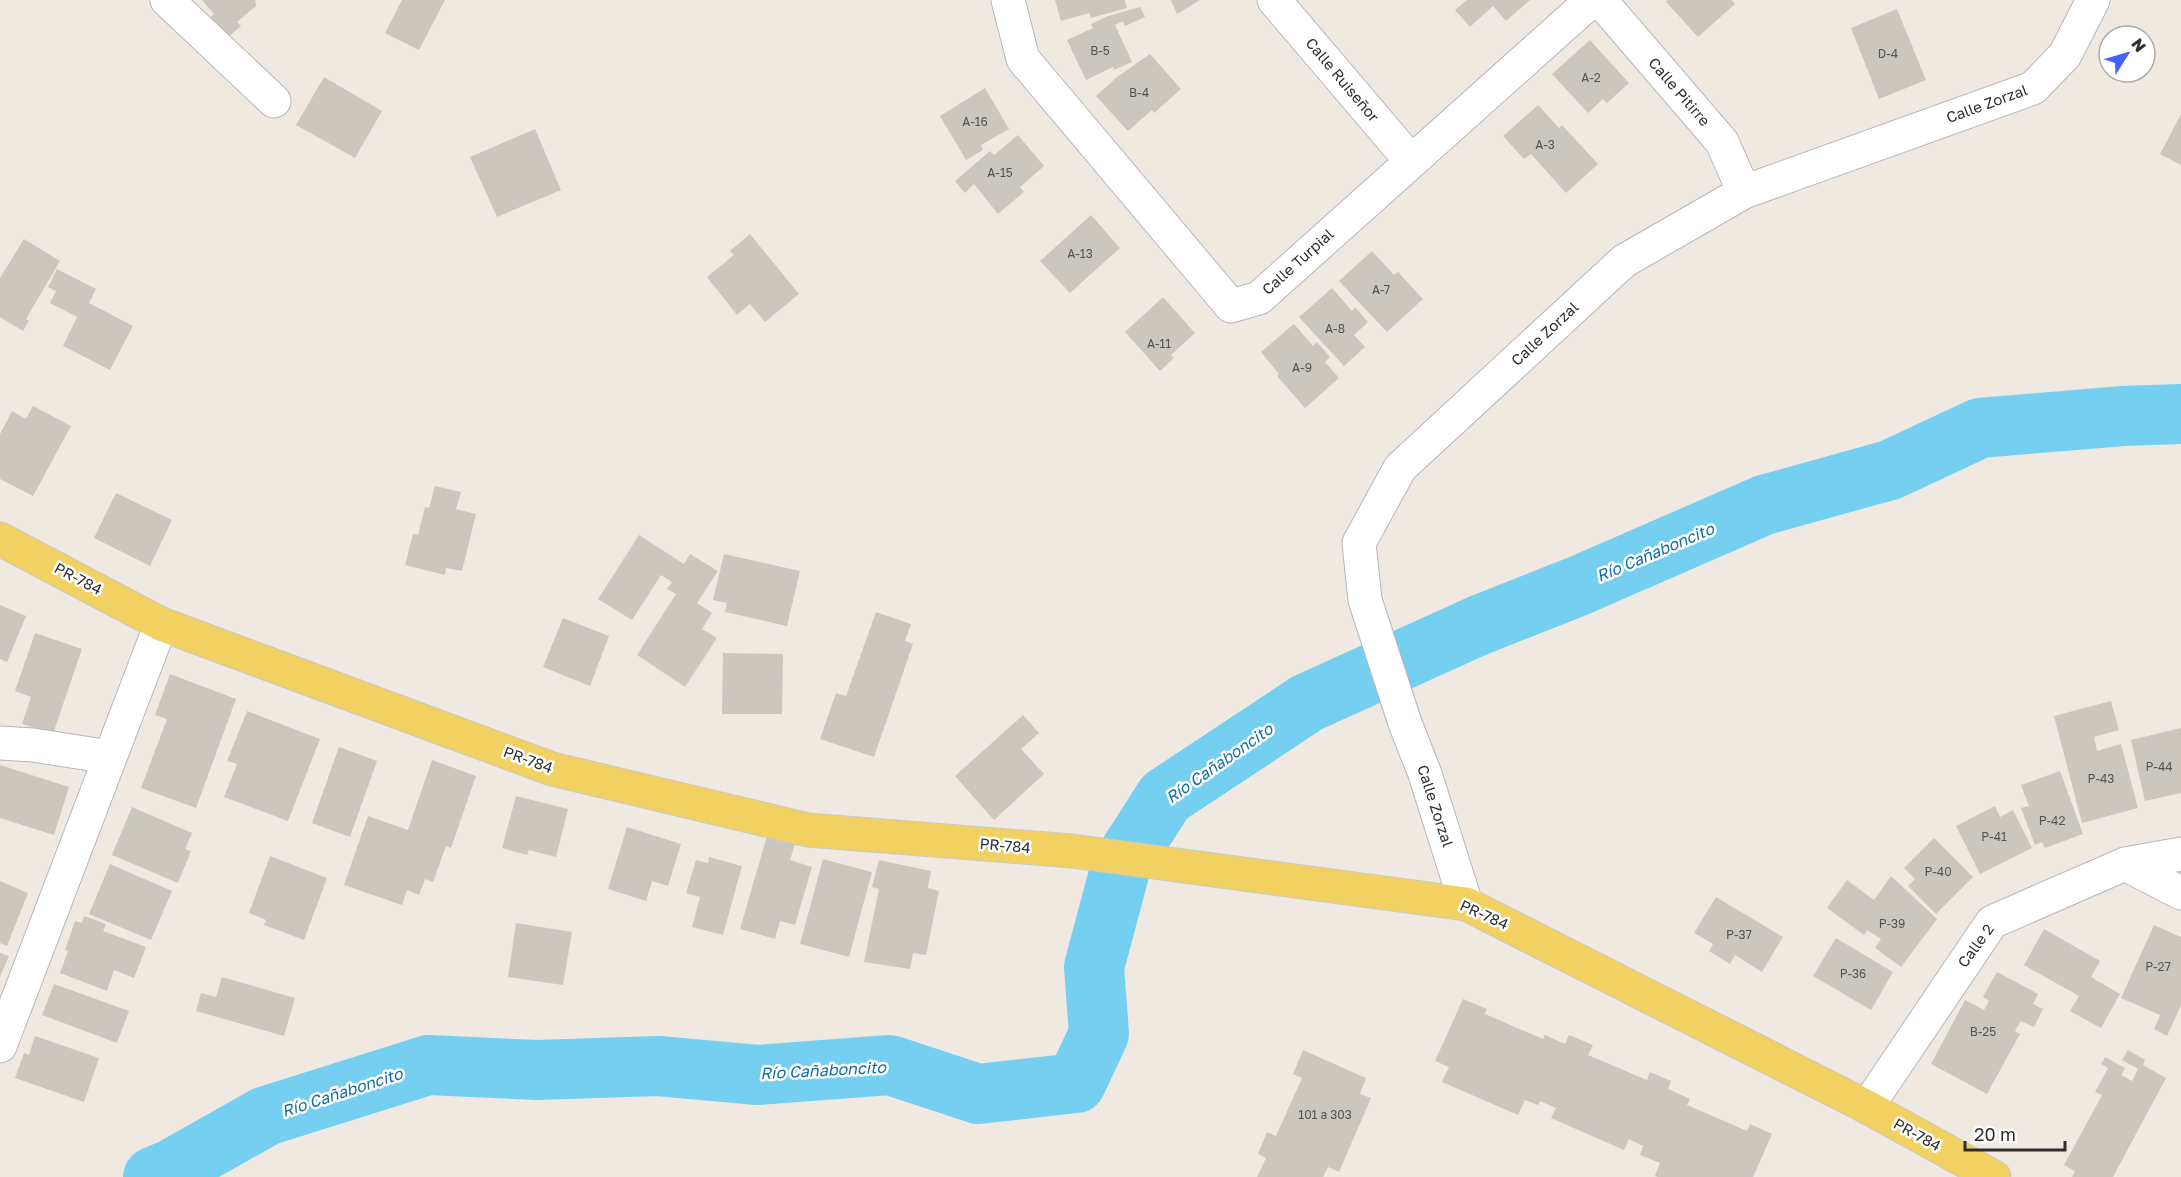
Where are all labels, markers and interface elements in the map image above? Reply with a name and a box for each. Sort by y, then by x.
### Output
north arrow [2097,24,2157,84]
street label: Calle Ruiseñor [1302,34,1383,125]
text: N [2127,34,2151,56]
house number: B-5 [1090,43,1110,58]
house number: D-4 [1878,46,1898,61]
street label: Calle Pitirre [1645,53,1715,129]
house number: A-2 [1581,70,1601,85]
street label: Calle Zorzal [1944,80,2030,126]
house number: B-4 [1129,85,1149,100]
house number: A-16 [962,114,988,129]
house number: A-3 [1535,137,1555,152]
house number: A-15 [987,165,1013,180]
street label: Calle Turpial [1258,224,1337,298]
house number: A-13 [1067,246,1093,261]
house number: A-7 [1372,282,1390,297]
street label: Calle Zorzal [1507,297,1582,369]
house number: A-8 [1325,321,1345,336]
house number: A-11 [1147,336,1171,351]
house number: A-9 [1292,360,1312,375]
water label: Río Cañaboncito [1593,518,1718,586]
street label: PR-784 [52,558,105,598]
water label: Río Cañaboncito [1162,718,1277,807]
street label: PR-784 [501,742,555,776]
house number: P-44 [2145,759,2173,774]
street label: Calle Zorzal [1414,762,1458,849]
house number: P-43 [2088,771,2114,786]
house number: P-42 [2039,813,2065,828]
house number: P-41 [1981,829,2007,844]
street label: PR-784 [979,834,1031,856]
house number: P-40 [1924,864,1952,879]
street label: PR-784 [1457,895,1511,933]
house number: P-39 [1879,916,1905,931]
street label: Calle 2 [1953,920,1997,971]
house number: P-37 [1726,927,1752,942]
house number: P-27 [2145,959,2171,974]
house number: P-36 [1840,966,1866,981]
house number: B-25 [1970,1024,1996,1039]
water label: Río Cañaboncito [760,1057,888,1083]
water label: Río Cañaboncito [279,1063,406,1121]
house number: 101 a 303 [1298,1107,1352,1122]
street label: PR-784 [1891,1114,1944,1154]
scale bar [1965,1114,2066,1152]
text: 20 m [1974,1123,2016,1145]

